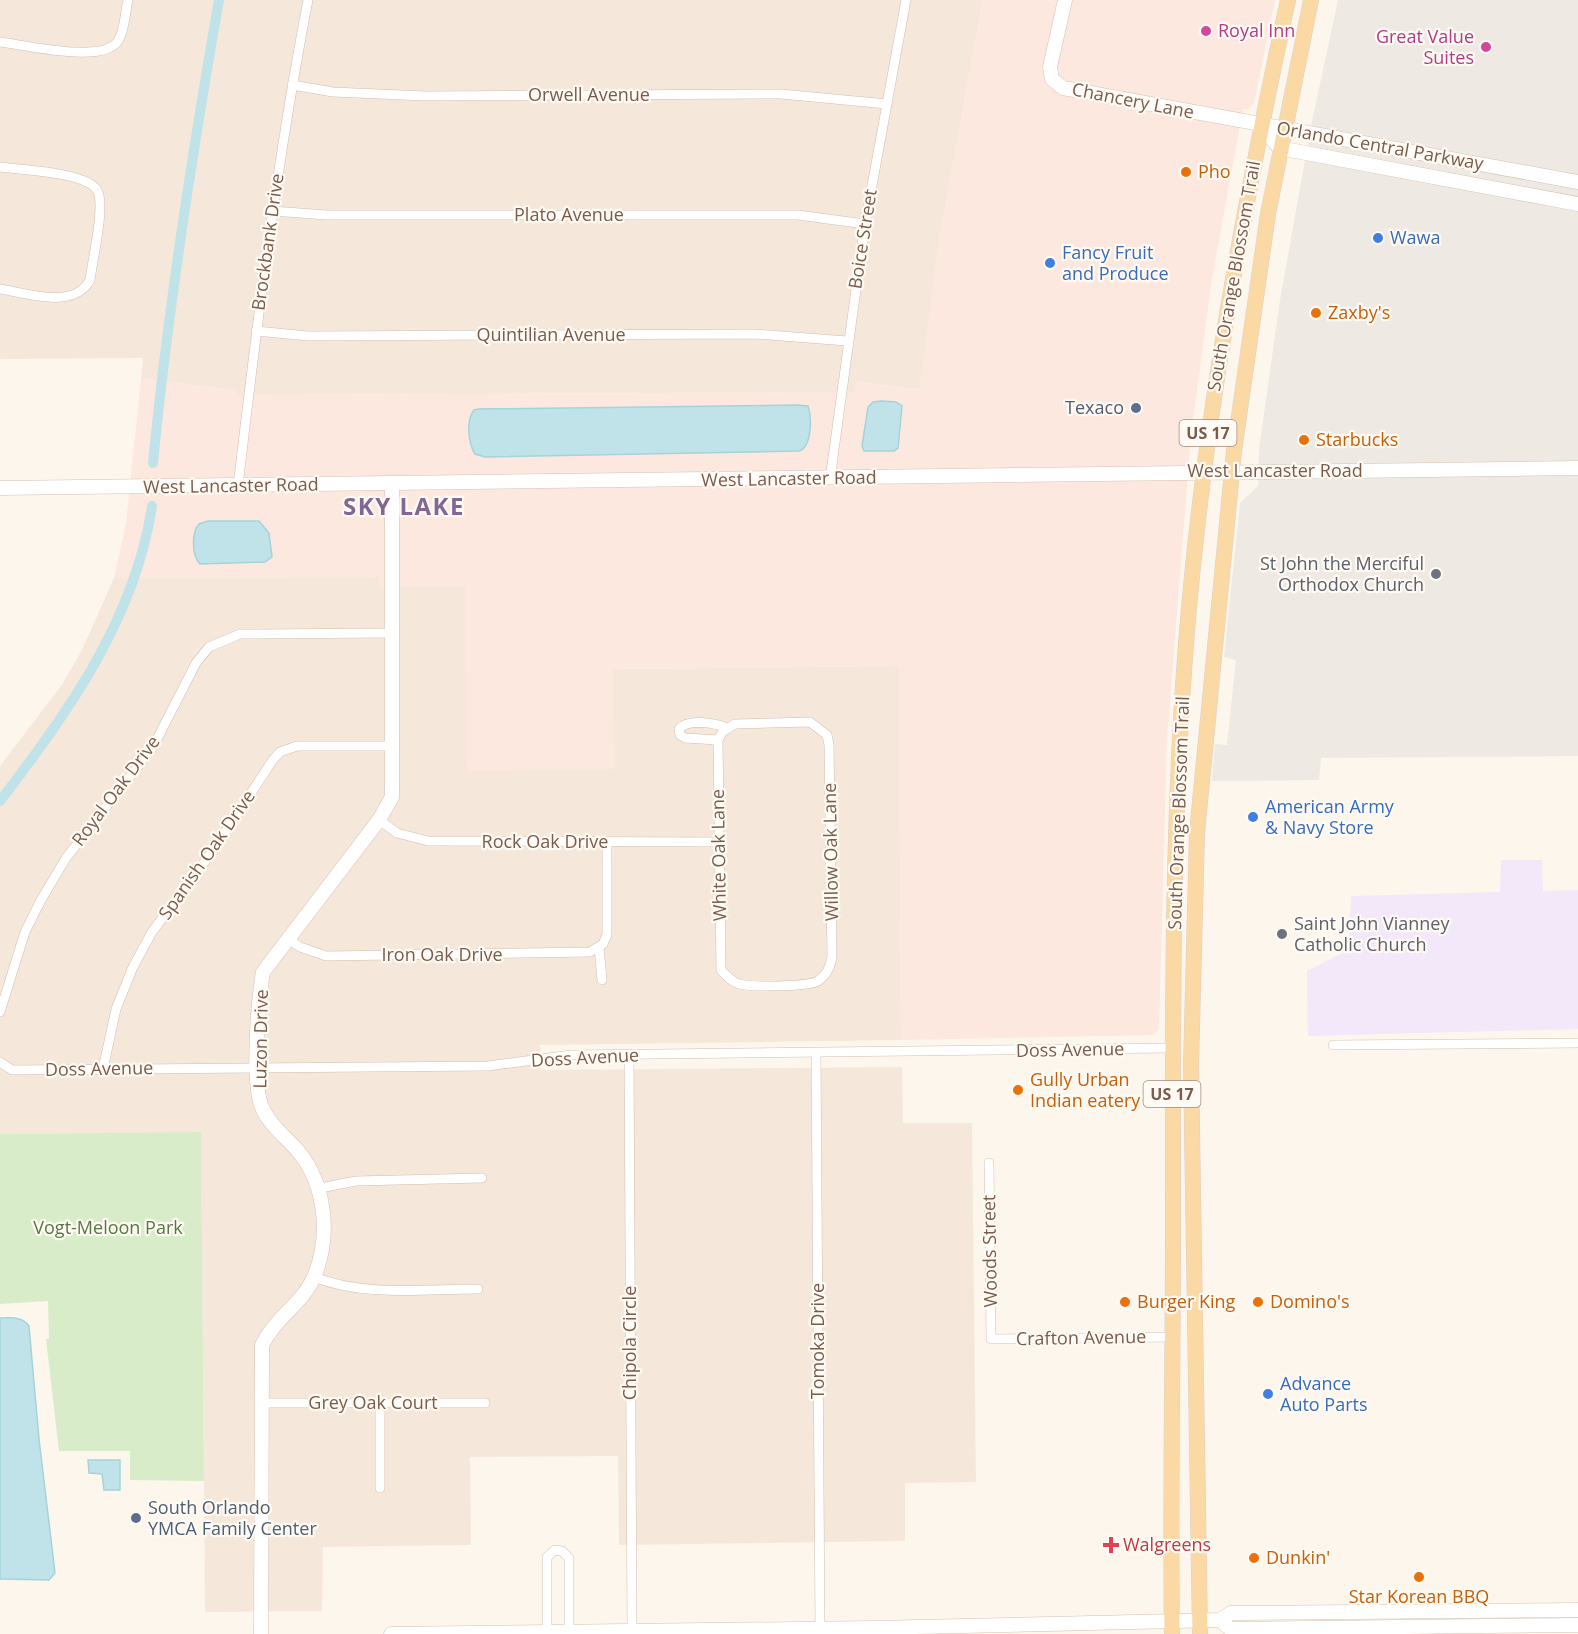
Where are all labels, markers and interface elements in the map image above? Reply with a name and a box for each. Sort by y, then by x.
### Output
place label: Royal Inn [1218,18,1295,42]
marker: Royal Inn [1199,24,1213,38]
place label: Great Value Suites [1376,24,1474,69]
marker: Great Value Suites [1479,40,1493,54]
street label: Chancery Lane [1070,76,1196,124]
street label: Orwell Avenue [528,82,650,106]
street label: Orlando Central Parkway [1275,115,1486,175]
place label: Pho [1198,159,1231,183]
street label: South Orange Blossom Trail [1201,159,1265,393]
marker: Pho [1179,165,1193,179]
street label: Brockbank Drive [246,172,289,312]
street label: Boice Street [842,187,882,290]
street label: Plato Avenue [514,202,624,226]
place label: Wawa [1390,225,1441,249]
marker: Wawa [1371,231,1385,245]
place label: Fancy Fruit and Produce [1062,240,1169,285]
marker: Fancy Fruit and Produce [1043,256,1057,270]
place label: Zaxby's [1328,300,1390,324]
marker: Zaxby's [1309,306,1323,320]
street label: Quintilian Avenue [476,322,626,346]
place label: Texaco [1065,395,1124,419]
marker: Texaco [1129,401,1143,415]
road number: US 17 [1180,420,1236,446]
place label: Starbucks [1316,427,1398,451]
marker: Starbucks [1297,433,1311,447]
street label: West Lancaster Road [1187,458,1363,482]
street label: West Lancaster Road [701,464,877,492]
street label: West Lancaster Road [143,471,319,499]
district label: SKY LAKE [343,489,465,522]
place label: St John the Merciful Orthodox Church [1260,551,1424,596]
marker: St John the Merciful Orthodox Church [1429,567,1443,581]
street label: South Orange Blossom Trail [1162,696,1194,930]
street label: Royal Oak Drive [66,730,165,850]
street label: Willow Oak Lane [817,783,843,921]
street label: Spanish Oak Drive [152,785,260,924]
street label: White Oak Lane [705,789,731,921]
place label: American Army & Navy Store [1265,794,1395,839]
marker: American Army & Navy Store [1246,810,1260,824]
street label: Rock Oak Drive [482,829,608,853]
place label: Saint John Vianney Catholic Church [1294,911,1450,956]
marker: Saint John Vianney Catholic Church [1275,927,1289,941]
street label: Iron Oak Drive [381,942,503,966]
street label: Luzon Drive [247,989,273,1089]
street label: Doss Avenue [1016,1036,1124,1062]
street label: Doss Avenue [530,1042,640,1072]
street label: Doss Avenue [45,1055,153,1081]
place label: Gully Urban Indian eatery [1030,1067,1141,1112]
road number: US 17 [1144,1081,1200,1107]
marker: Gully Urban Indian eatery [1011,1083,1025,1097]
street label: Woods Street [976,1194,1002,1308]
park label: Vogt-Meloon Park [33,1215,183,1239]
street label: Tomoka Drive [805,1283,829,1399]
street label: Chipola Circle [617,1286,641,1400]
place label: Burger King [1137,1289,1236,1313]
place label: Domino's [1270,1289,1350,1313]
marker: Burger King [1118,1295,1132,1309]
marker: Domino's [1251,1295,1265,1309]
street label: Crafton Avenue [1016,1324,1146,1350]
place label: Advance Auto Parts [1280,1371,1368,1416]
marker: Advance Auto Parts [1261,1387,1275,1401]
street label: Grey Oak Court [308,1390,438,1414]
place label: South Orlando YMCA Family Center [148,1495,317,1540]
marker: South Orlando YMCA Family Center [129,1511,143,1525]
place label: Walgreens [1123,1532,1211,1556]
marker: Walgreens [1104,1538,1118,1552]
place label: Dunkin' [1266,1545,1330,1569]
marker: Dunkin' [1247,1551,1261,1565]
marker: Star Korean BBQ [1412,1570,1426,1584]
place label: Star Korean BBQ [1349,1584,1489,1608]

